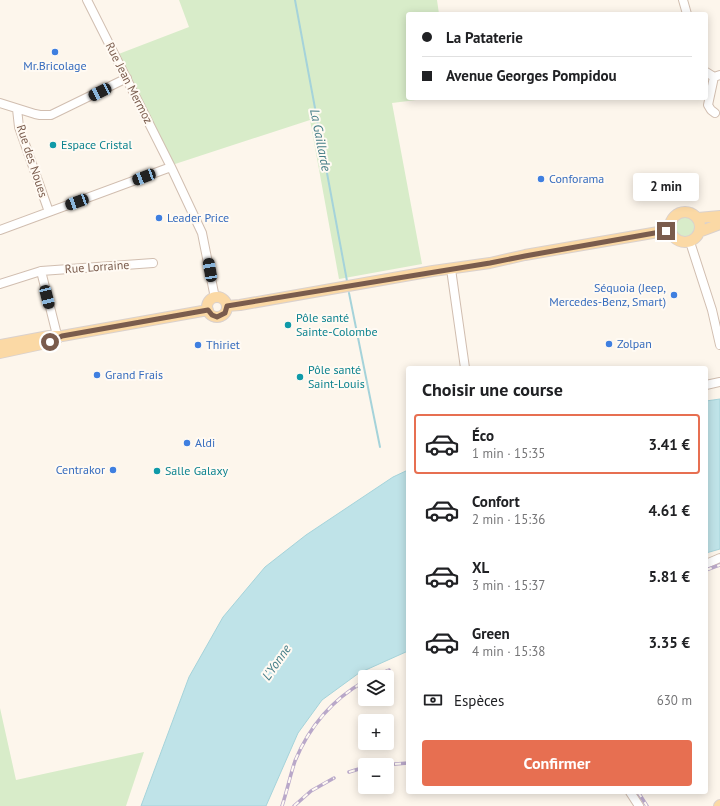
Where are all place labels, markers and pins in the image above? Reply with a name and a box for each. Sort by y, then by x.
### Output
marker: Mr.Bricolage [50,47,60,57]
place label: Mr.Bricolage [23,58,87,73]
place label: Espace Cristal [61,137,132,152]
marker: Espace Cristal [48,140,58,150]
place label: Conforama [549,171,604,186]
marker: Conforama [536,174,546,184]
place label: Leader Price [167,210,229,225]
marker: Leader Price [154,213,164,223]
place label: Séquoia (Jeep, Mercedes-Benz, Smart) [549,280,666,309]
marker: Séquoia (Jeep, Mercedes-Benz, Smart) [669,290,679,300]
place label: Pôle santé Sainte-Colombe [296,310,378,339]
marker: Pôle santé Sainte-Colombe [283,320,293,330]
place label: Zolpan [617,336,652,351]
place label: Thiriet [206,337,240,352]
marker: Zolpan [604,339,614,349]
marker: Thiriet [193,340,203,350]
place label: Pôle santé Saint-Louis [308,362,365,391]
place label: Grand Frais [105,367,163,382]
marker: Grand Frais [92,370,102,380]
marker: Pôle santé Saint-Louis [295,372,305,382]
place label: Aldi [195,435,215,450]
marker: Aldi [182,438,192,448]
place label: Centrakor [56,462,105,477]
place label: Salle Galaxy [165,463,228,478]
marker: Centrakor [108,465,118,475]
marker: Salle Galaxy [152,466,162,476]

